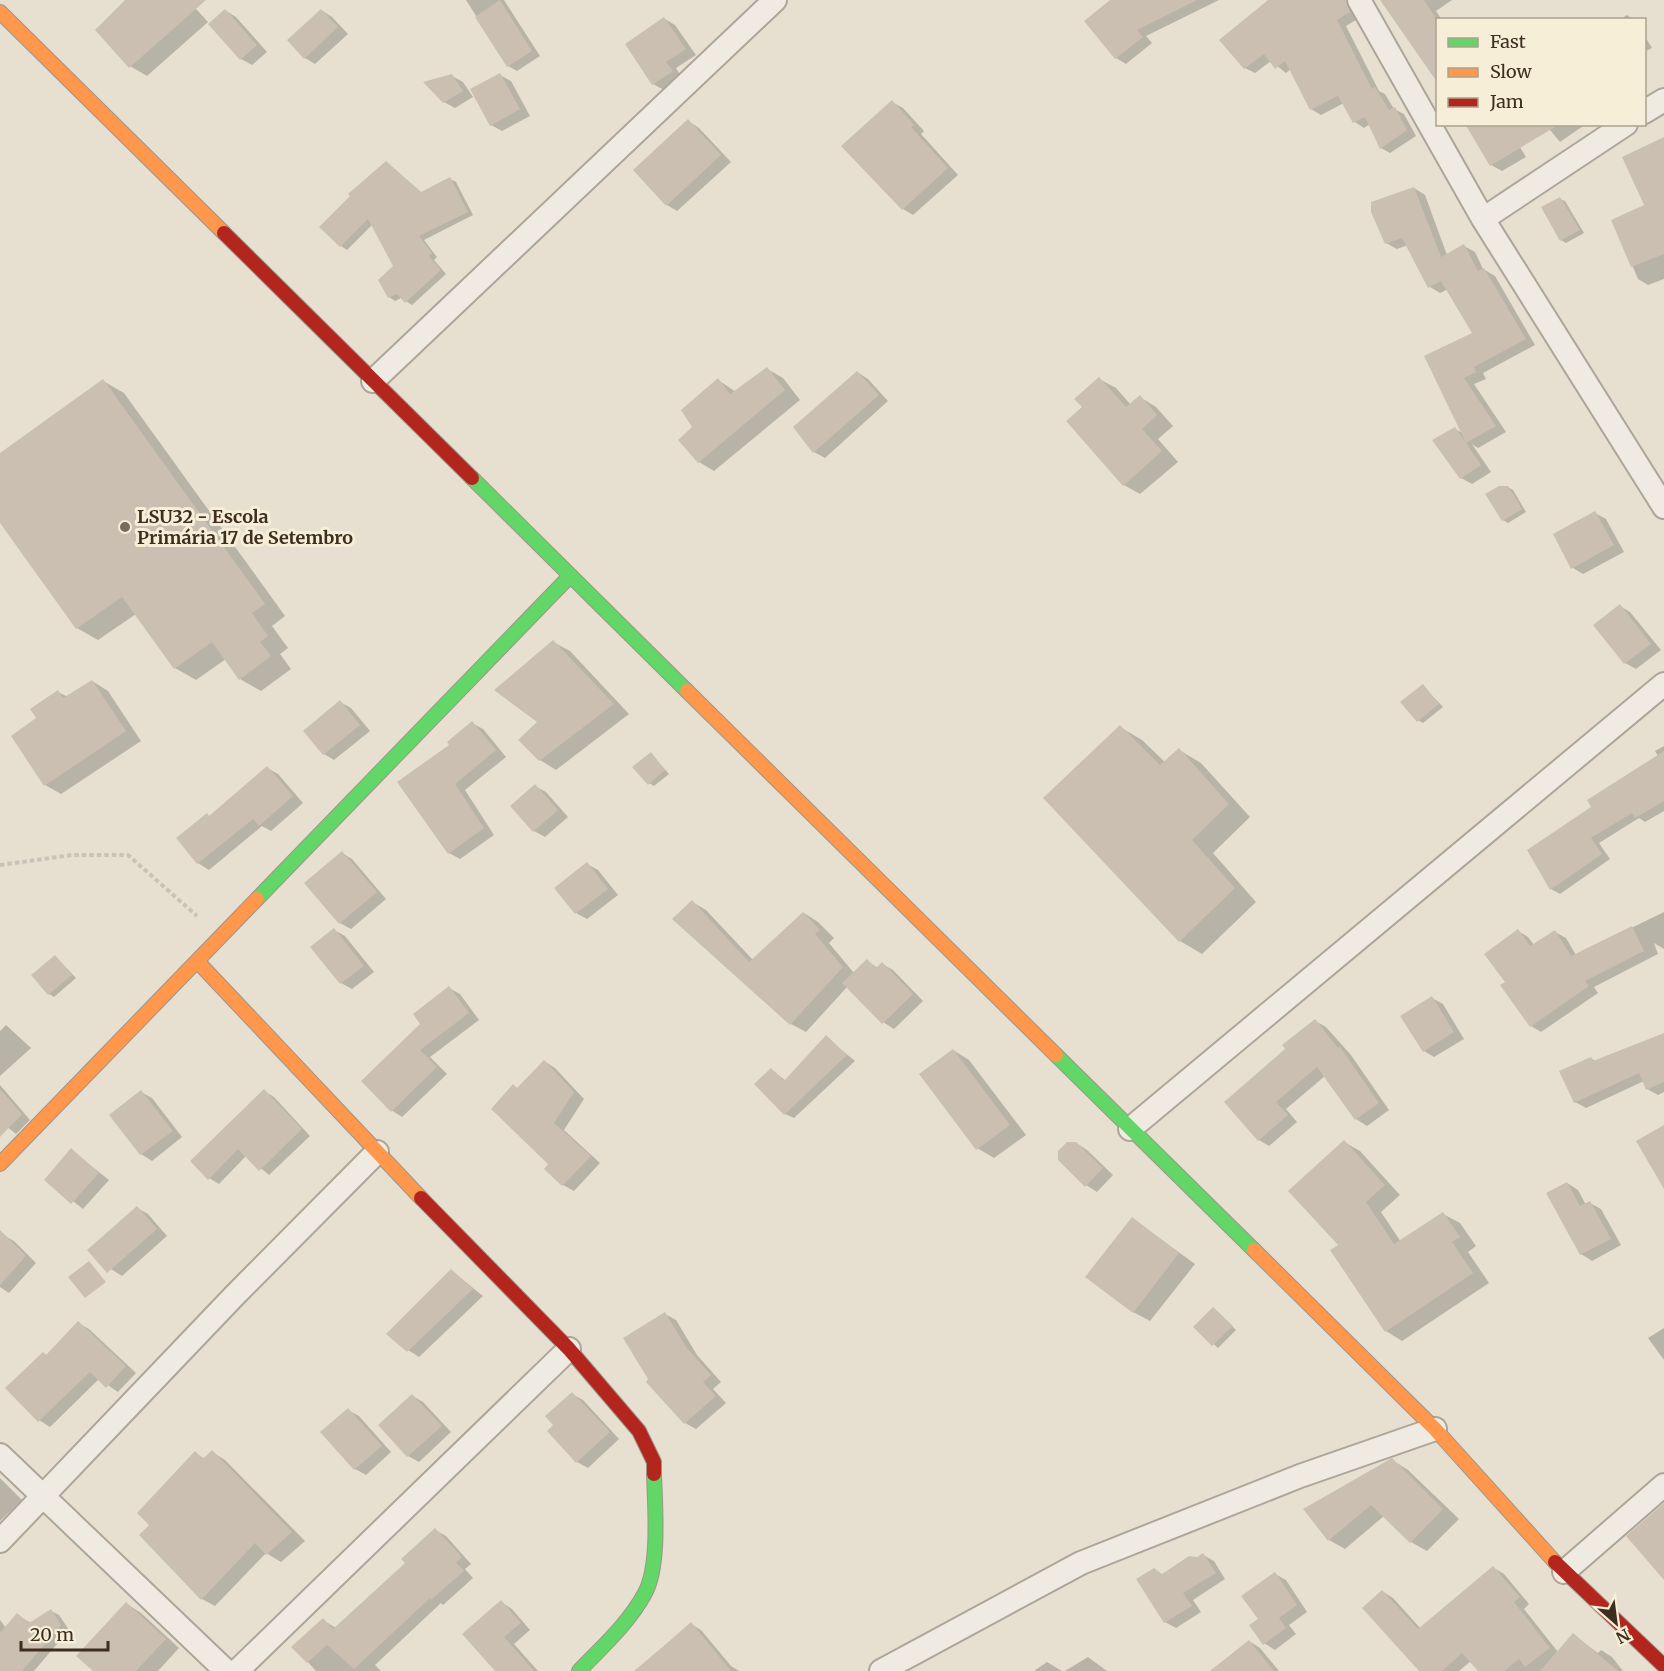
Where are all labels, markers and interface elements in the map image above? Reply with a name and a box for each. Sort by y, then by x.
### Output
legend [1436,18,1646,126]
text: Fast [1490,30,1526,53]
text: Slow [1490,60,1533,83]
text: Jam [1489,90,1524,113]
place label: LSU32 - Escola Primária 17 de Setembro [137,505,353,549]
marker: LSU32 - Escola Primária 17 de Setembro [118,520,132,534]
north arrow [1586,1593,1646,1653]
scale bar [21,1614,108,1652]
text: 20 m [30,1623,74,1646]
text: N [1612,1624,1633,1648]

